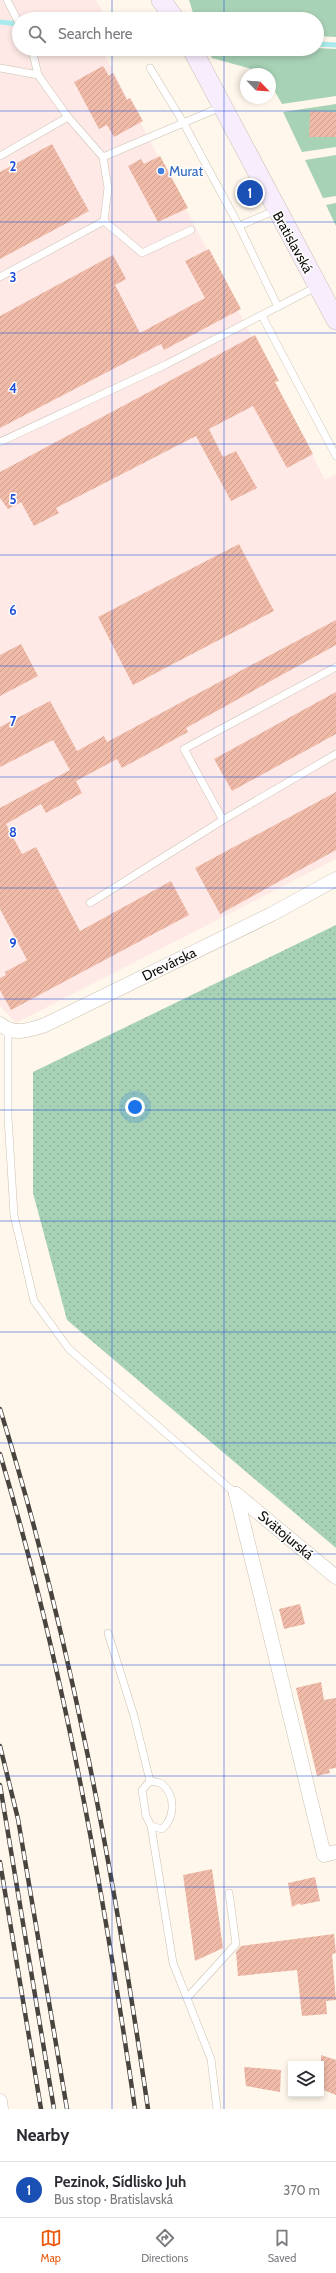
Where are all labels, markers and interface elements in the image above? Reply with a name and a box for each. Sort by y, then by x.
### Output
search box [12,12,324,56]
icon: search [26,23,48,45]
text: Search here [58,25,133,43]
north arrow [240,68,276,104]
text: 2 [10,158,17,174]
place label: Murat [169,162,203,180]
marker: Murat [156,166,166,176]
pin: 1 [237,178,263,208]
street label: Bratislavská [269,208,317,276]
text: 3 [9,269,17,285]
text: 4 [9,380,17,396]
text: 5 [10,491,17,507]
text: 6 [9,602,17,618]
text: 7 [10,713,17,729]
text: 8 [9,824,17,840]
text: 9 [9,935,17,951]
street label: Drevárska [139,943,199,985]
your location [125,1097,145,1117]
street label: Svätojurská [254,1507,318,1564]
map controls [288,2061,324,2097]
button: layers [288,2061,324,2097]
text: Nearby [16,2125,69,2145]
text: Pezinok, Sídlisko Juh [54,2173,186,2191]
text: 1 [27,2182,31,2198]
text: 370 m [283,2182,320,2198]
text: Bus stop · Bratislavská [54,2191,173,2207]
tab: Map [40,2227,62,2265]
tab: Directions [141,2227,188,2265]
tab: Saved [268,2227,296,2265]

